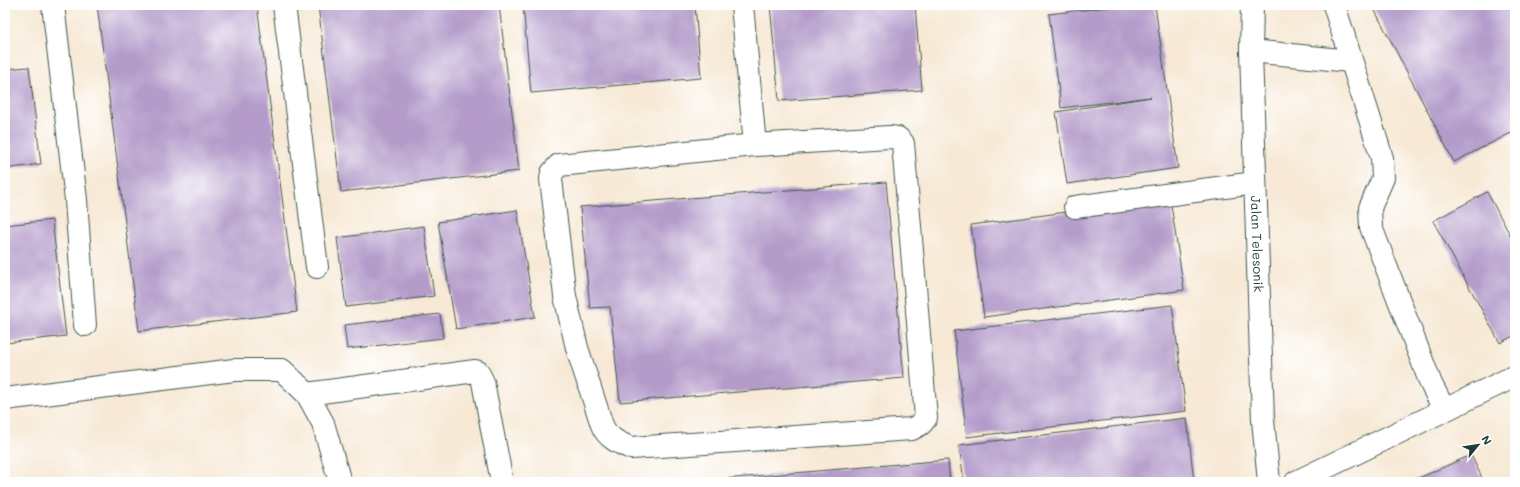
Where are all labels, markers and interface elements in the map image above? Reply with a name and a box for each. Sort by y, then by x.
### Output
street label: Jalan Telesonik [1248,195,1268,293]
north arrow [1458,425,1498,465]
text: N [1479,432,1496,447]

